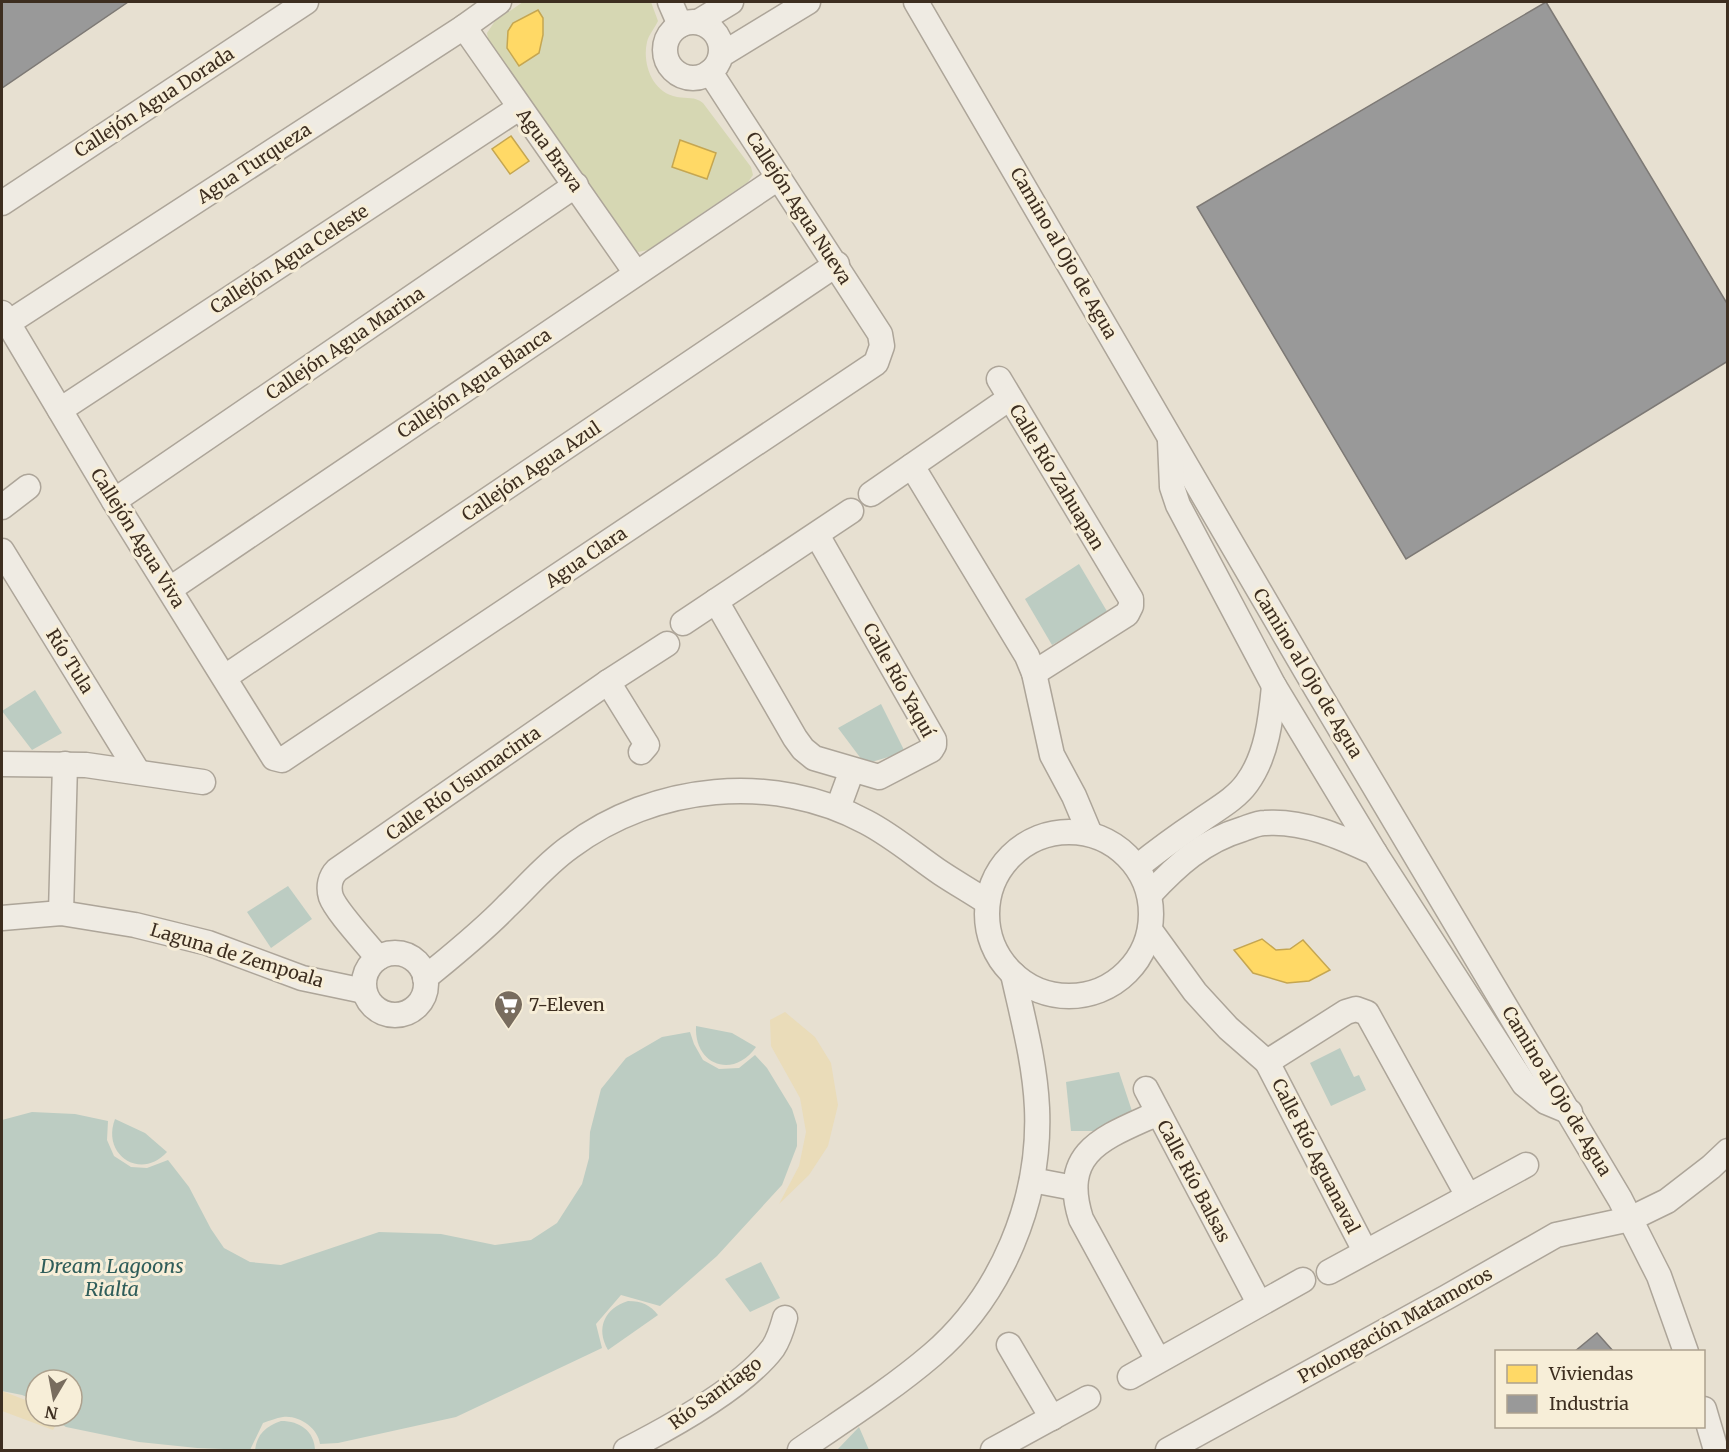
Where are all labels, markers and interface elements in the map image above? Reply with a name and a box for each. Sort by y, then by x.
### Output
street label: Callejón Agua Dorada [70,42,238,162]
street label: Agua Brava [511,103,588,197]
street label: Agua Turqueza [192,117,316,209]
street label: Callejón Agua Nueva [741,127,857,289]
street label: Camino al Ojo de Agua [1006,163,1123,343]
street label: Callejón Agua Celeste [206,199,372,319]
street label: Callejón Agua Marina [261,281,429,405]
street label: Callejón Agua Blanca [393,323,556,443]
street label: Calle Río Zahuapan [1004,400,1110,554]
street label: Callejón Agua Azul [457,416,605,526]
street label: Callejón Agua Viva [86,464,190,612]
street label: Agua Clara [540,521,631,593]
street label: Camino al Ojo de Agua [1248,584,1368,762]
street label: Calle Río Yaquí [858,619,940,742]
street label: Río Tula [41,624,99,698]
street label: Calle Río Usumacinta [381,721,545,845]
street label: Laguna de Zempoala [148,918,327,992]
supermarket icon: 7-Eleven [492,988,524,1030]
place label: 7-Eleven [529,993,605,1016]
street label: Camino al Ojo de Agua [1497,1002,1617,1180]
street label: Calle Río Aguanaval [1267,1075,1365,1238]
street label: Calle Río Balsas [1152,1116,1236,1246]
water label: Dream Lagoons Rialta [39,1253,184,1301]
street label: Prolongación Matamoros [1294,1262,1496,1388]
legend [1495,1350,1705,1428]
street label: Río Santiago [664,1352,766,1434]
text: Viviendas [1548,1362,1634,1385]
north arrow [24,1368,84,1428]
text: Industria [1549,1392,1629,1415]
text: N [43,1402,59,1424]

